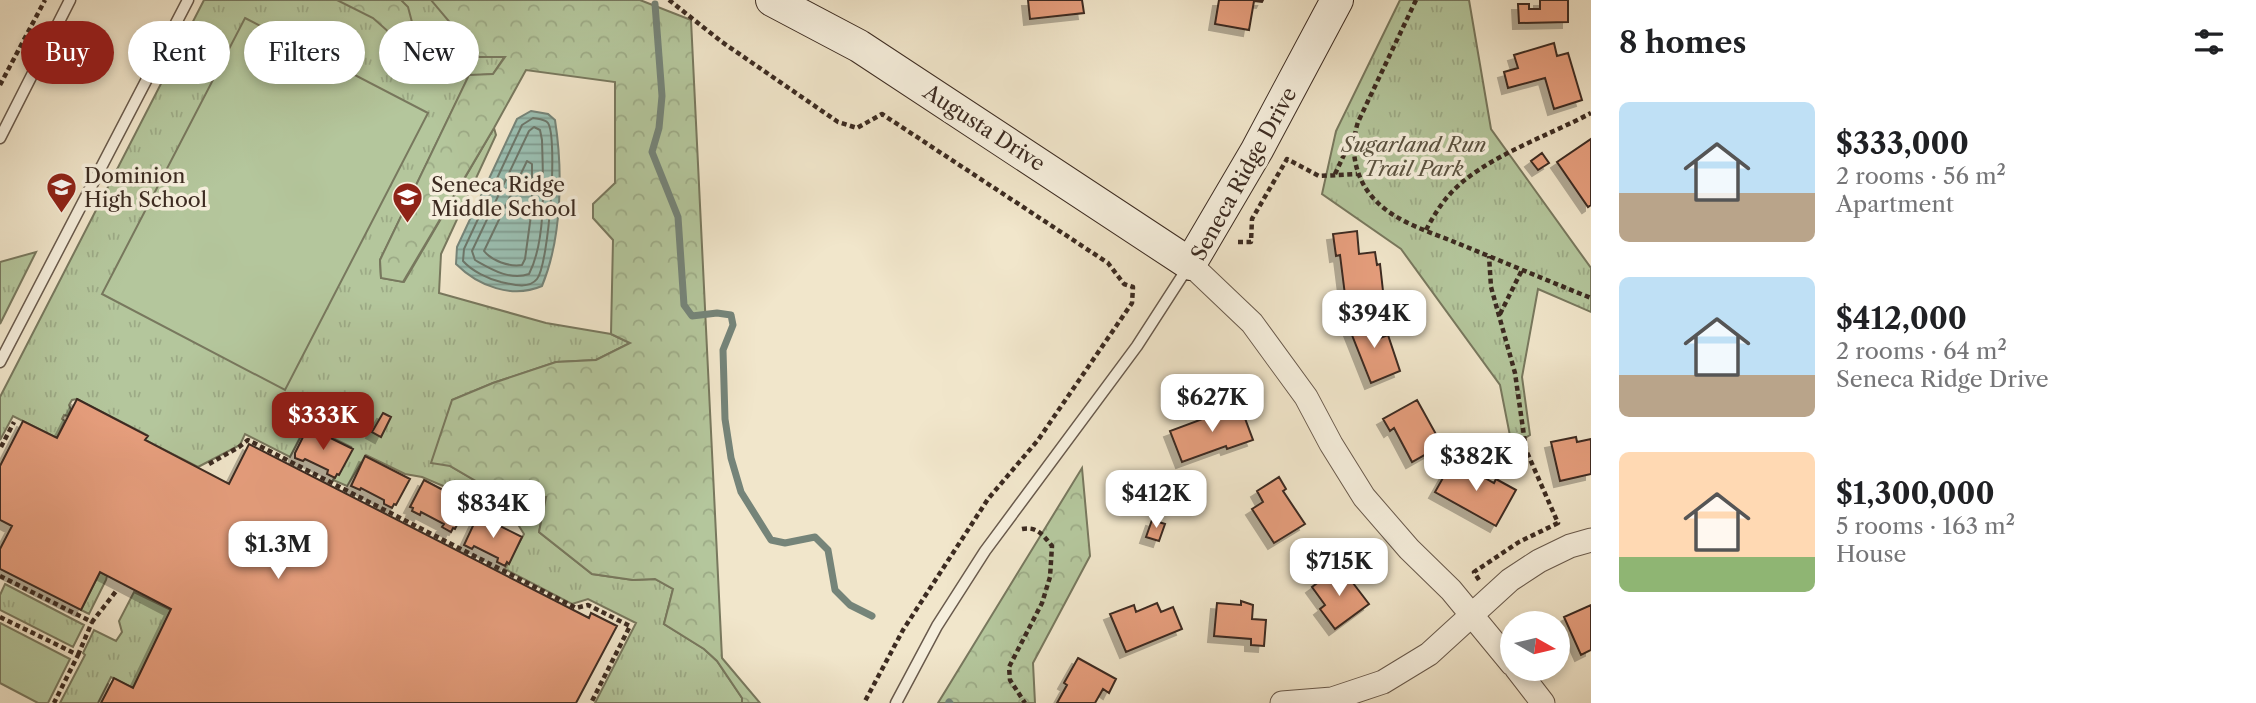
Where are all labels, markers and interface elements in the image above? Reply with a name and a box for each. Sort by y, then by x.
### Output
chip: Buy [21,21,114,84]
chip: Rent [128,21,230,84]
chip: Filters [244,21,365,84]
chip: New [379,21,479,84]
icon: filters [2190,23,2228,61]
text: 8 homes [1619,24,1746,61]
street label: Augusta Drive [918,79,1050,176]
street label: Seneca Ridge Drive [1186,83,1302,265]
text: $333,000 [1836,125,1969,162]
icon: home [1675,130,1759,214]
park label: Sugarland Run Trail Park [1340,132,1486,181]
text: 2 rooms · 56 m² [1836,162,2006,190]
place label: Dominion High School [84,163,207,212]
school or university icon: Dominion High School [44,171,78,215]
place label: Seneca Ridge Middle School [431,172,577,221]
school or university icon: Seneca Ridge Middle School [391,180,425,224]
text: Apartment [1836,190,1954,218]
pin: $394K [1325,290,1423,350]
text: $394K [1338,299,1410,327]
text: $412,000 [1836,300,1967,337]
icon: home [1675,305,1759,389]
text: 2 rooms · 64 m² [1836,337,2007,365]
text: Seneca Ridge Drive [1836,365,2049,393]
pin: $627K [1163,374,1261,434]
text: $627K [1177,383,1247,411]
pin: $333K [274,392,372,452]
text: $333K [288,401,358,429]
pin: $382K [1427,434,1525,493]
text: $382K [1440,442,1512,470]
pin: $412K [1107,470,1205,530]
text: $1,300,000 [1836,475,1995,512]
text: $412K [1122,479,1190,507]
pin: $834K [444,480,542,540]
icon: home [1675,480,1759,564]
text: $834K [457,489,529,517]
text: 5 rooms · 163 m² [1836,512,2015,540]
pin: $1.3M [229,522,327,581]
text: $1.3M [245,530,312,558]
pin: $715K [1290,538,1388,598]
text: House [1836,540,1906,568]
text: $715K [1306,547,1372,575]
north arrow [1500,611,1570,681]
map controls [1500,611,1570,681]

